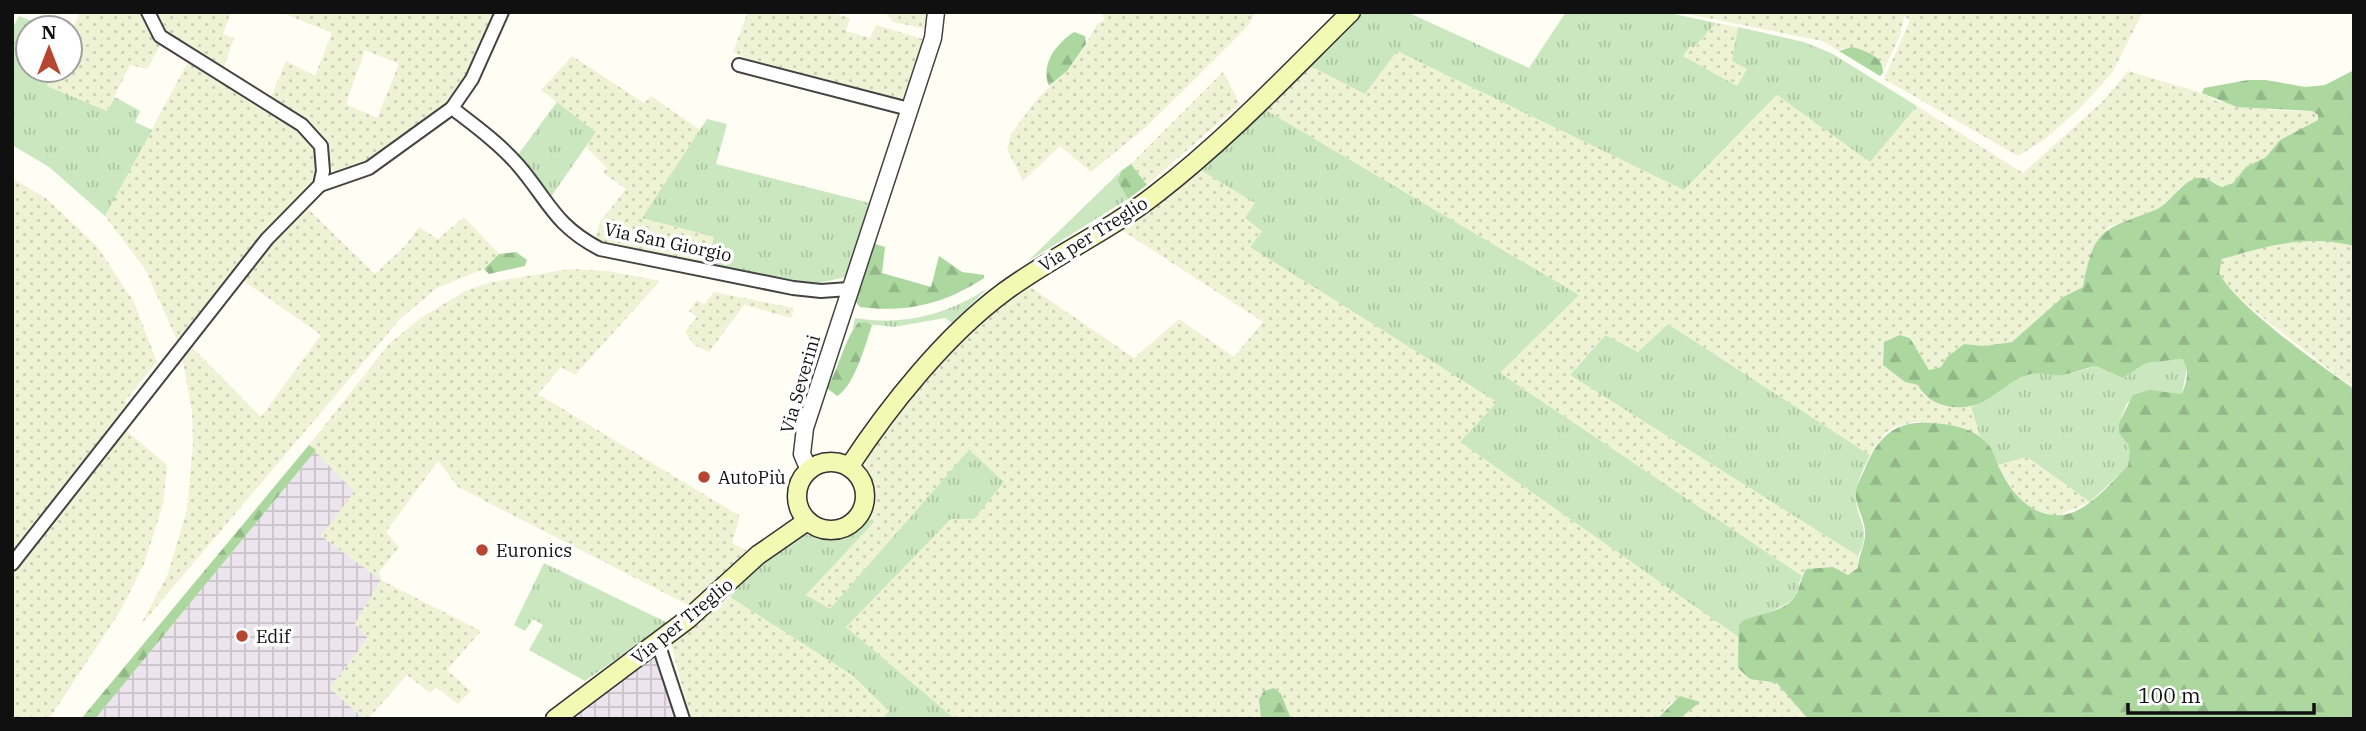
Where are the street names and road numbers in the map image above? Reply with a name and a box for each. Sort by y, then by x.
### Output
street label: Via per Treglio [1034,191,1152,277]
street label: Via San Giorgio [602,217,734,267]
street label: Via Severini [775,332,825,436]
street label: Via per Treglio [626,573,738,669]

